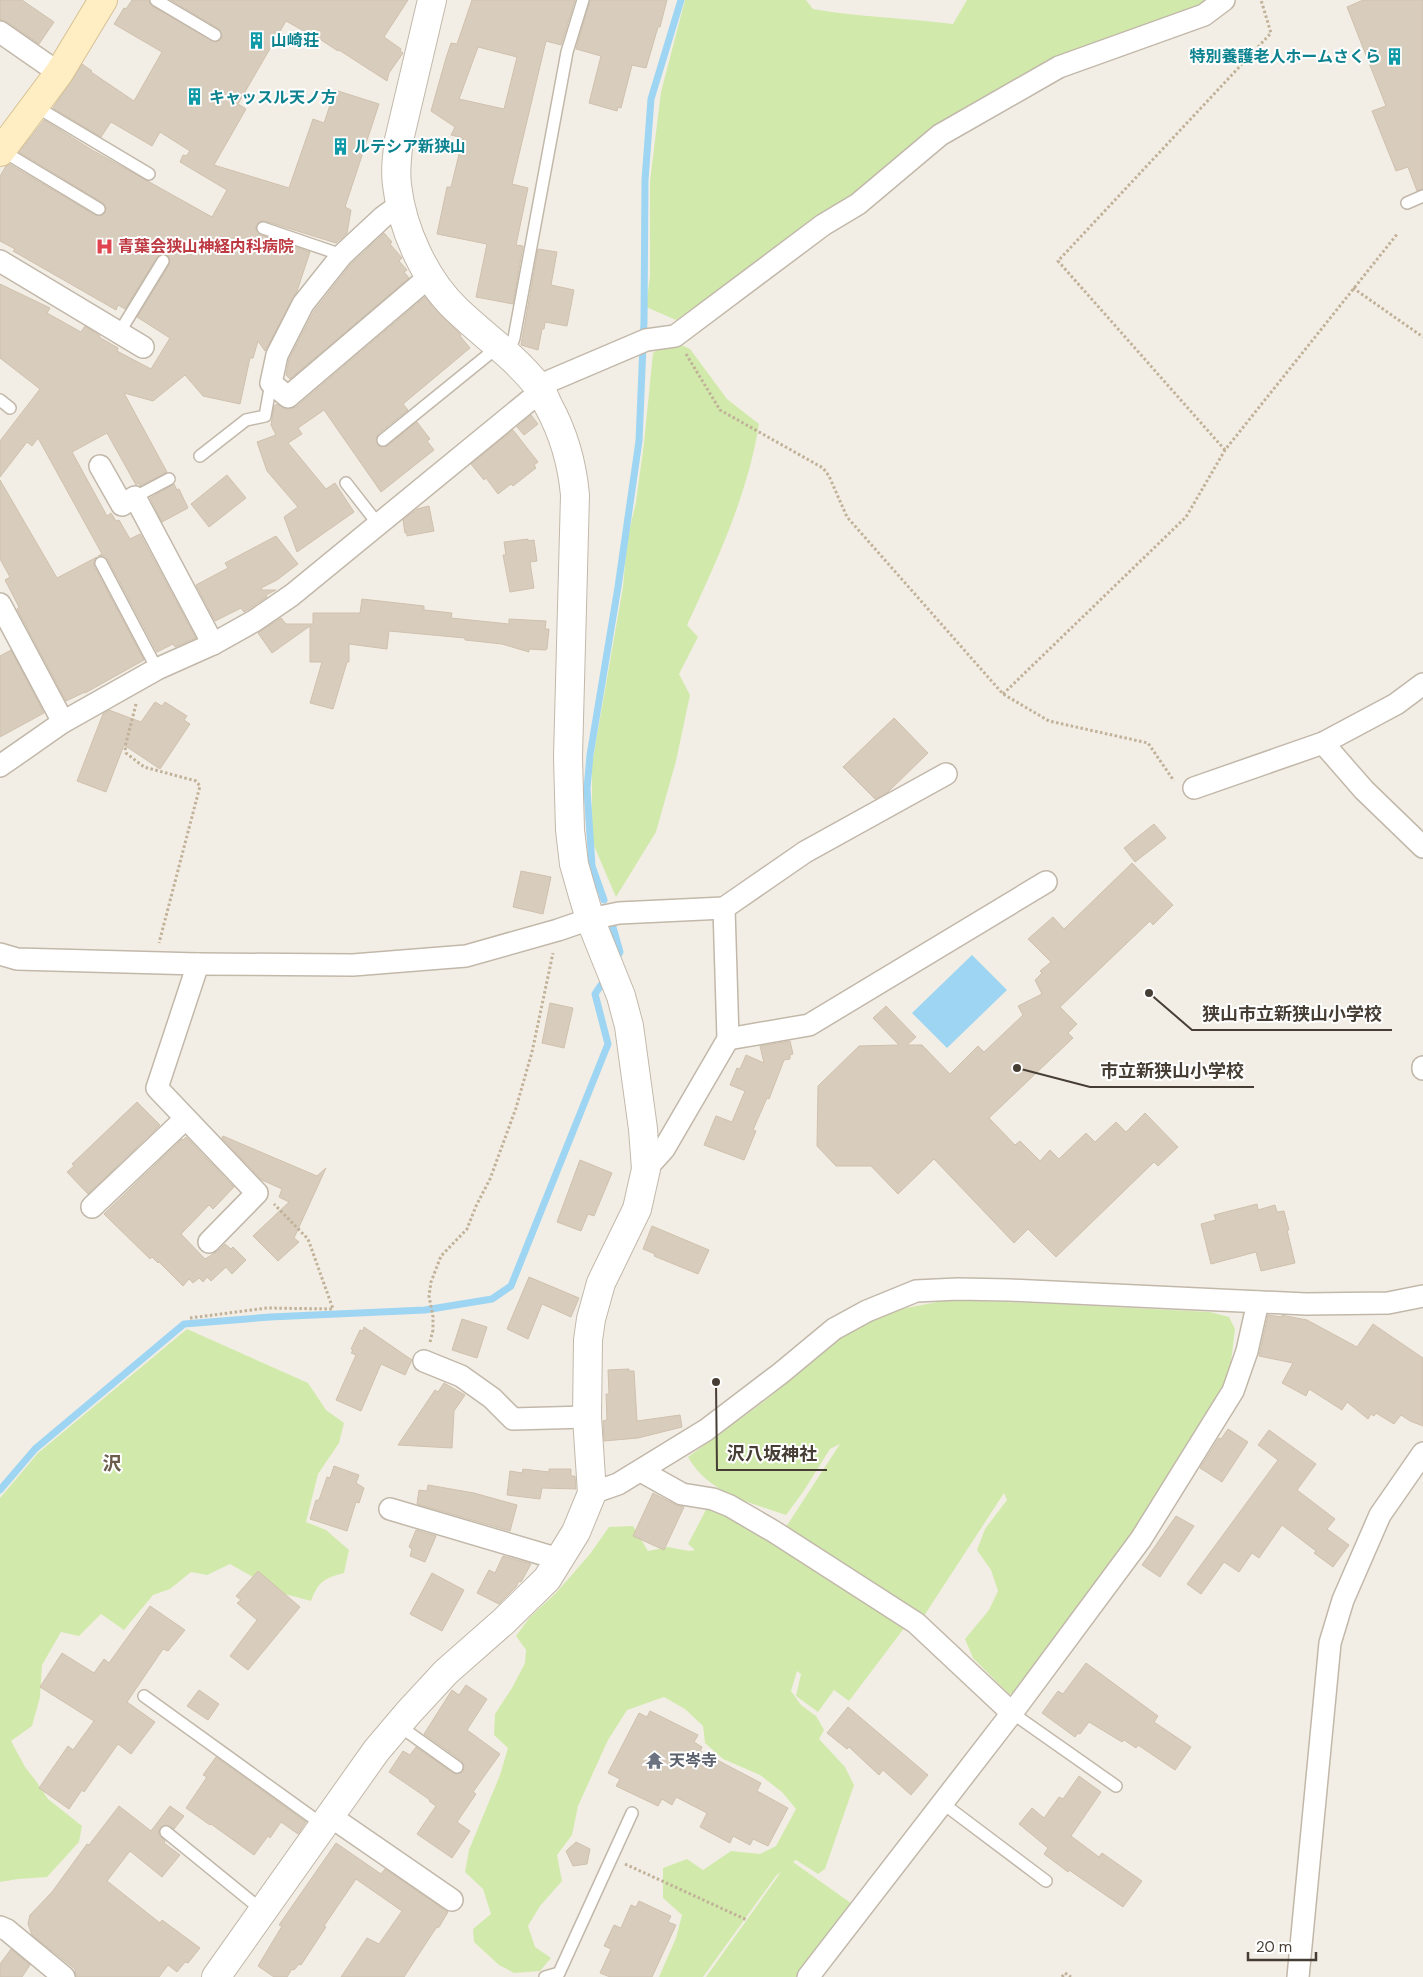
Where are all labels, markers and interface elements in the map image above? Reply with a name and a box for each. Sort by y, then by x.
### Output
building icon: 山崎荘 [247,30,267,50]
place label: 山崎荘 [271,30,319,51]
place label: 特別養護老人ホームさくら [1189,46,1381,67]
building icon: 特別養護老人ホームさくら [1385,46,1405,66]
building icon: キャッスル天ノ方 [185,87,205,107]
place label: キャッスル天ノ方 [209,87,337,108]
building icon: ルテシア新狭山 [330,136,350,156]
place label: ルテシア新狭山 [354,136,466,157]
hospital icon: 青葉会狭山神経内科病院 [94,236,114,256]
place label: 青葉会狭山神経内科病院 [118,236,294,257]
callout: 狭山市立新狭山小学校 [1192,997,1392,1030]
text: 狭山市立新狭山小学校 [1202,1002,1382,1026]
callout: 市立新狭山小学校 [1090,1054,1254,1087]
text: 市立新狭山小学校 [1100,1059,1244,1083]
callout: 沢八坂神社 [717,1437,827,1470]
text: 沢八坂神社 [727,1442,817,1466]
district label: 沢 [102,1451,122,1476]
temple icon: 天岑寺 [645,1750,665,1770]
place label: 天岑寺 [669,1750,717,1771]
scale bar [1248,1930,1316,1962]
text: 20 m [1256,1937,1292,1957]

